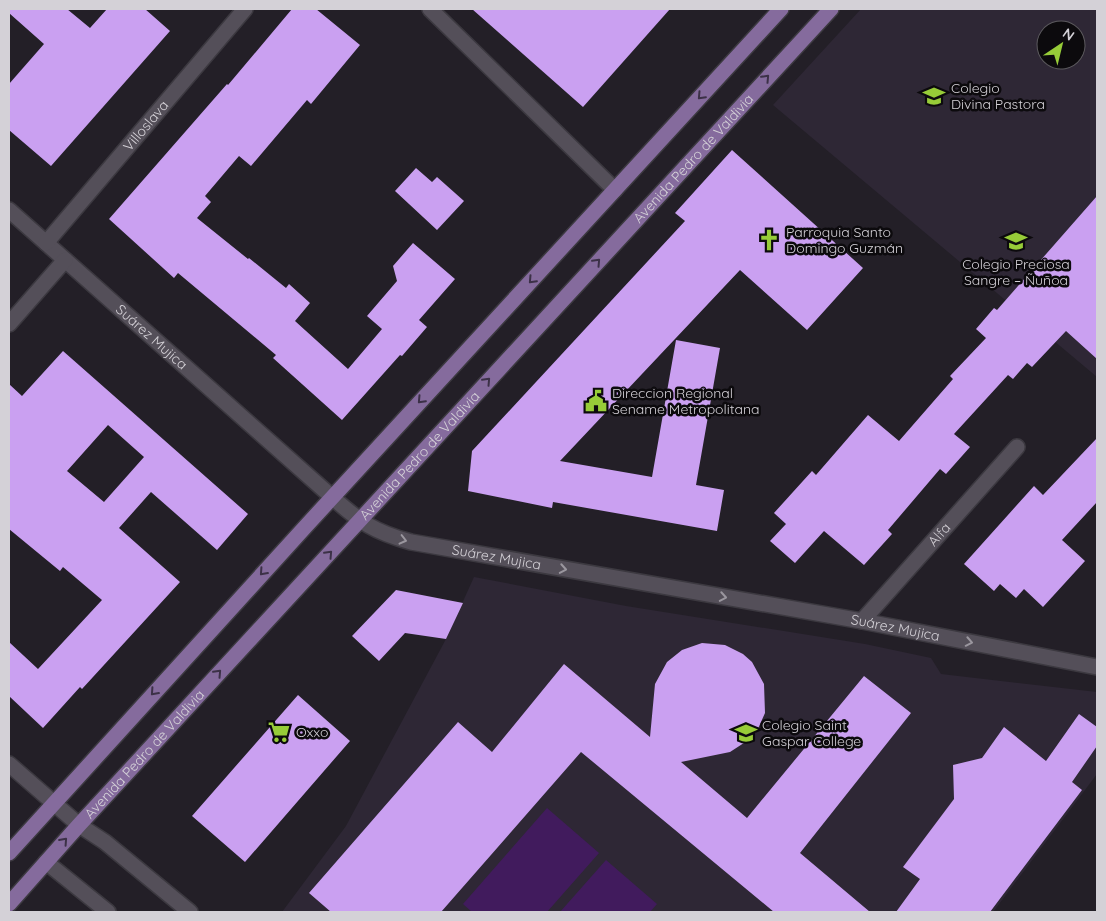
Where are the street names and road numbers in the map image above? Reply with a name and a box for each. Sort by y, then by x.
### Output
street label: Avenida Pedro de Valdivia [629,90,757,227]
street label: Villoslava [119,97,172,155]
street label: Suárez Mujica [112,300,191,373]
street label: Avenida Pedro de Valdivia [356,387,483,524]
street label: Alfa [924,519,954,550]
street label: Suárez Mujica [451,540,542,574]
street label: Suárez Mujica [850,610,941,645]
street label: Avenida Pedro de Valdivia [80,686,208,822]

